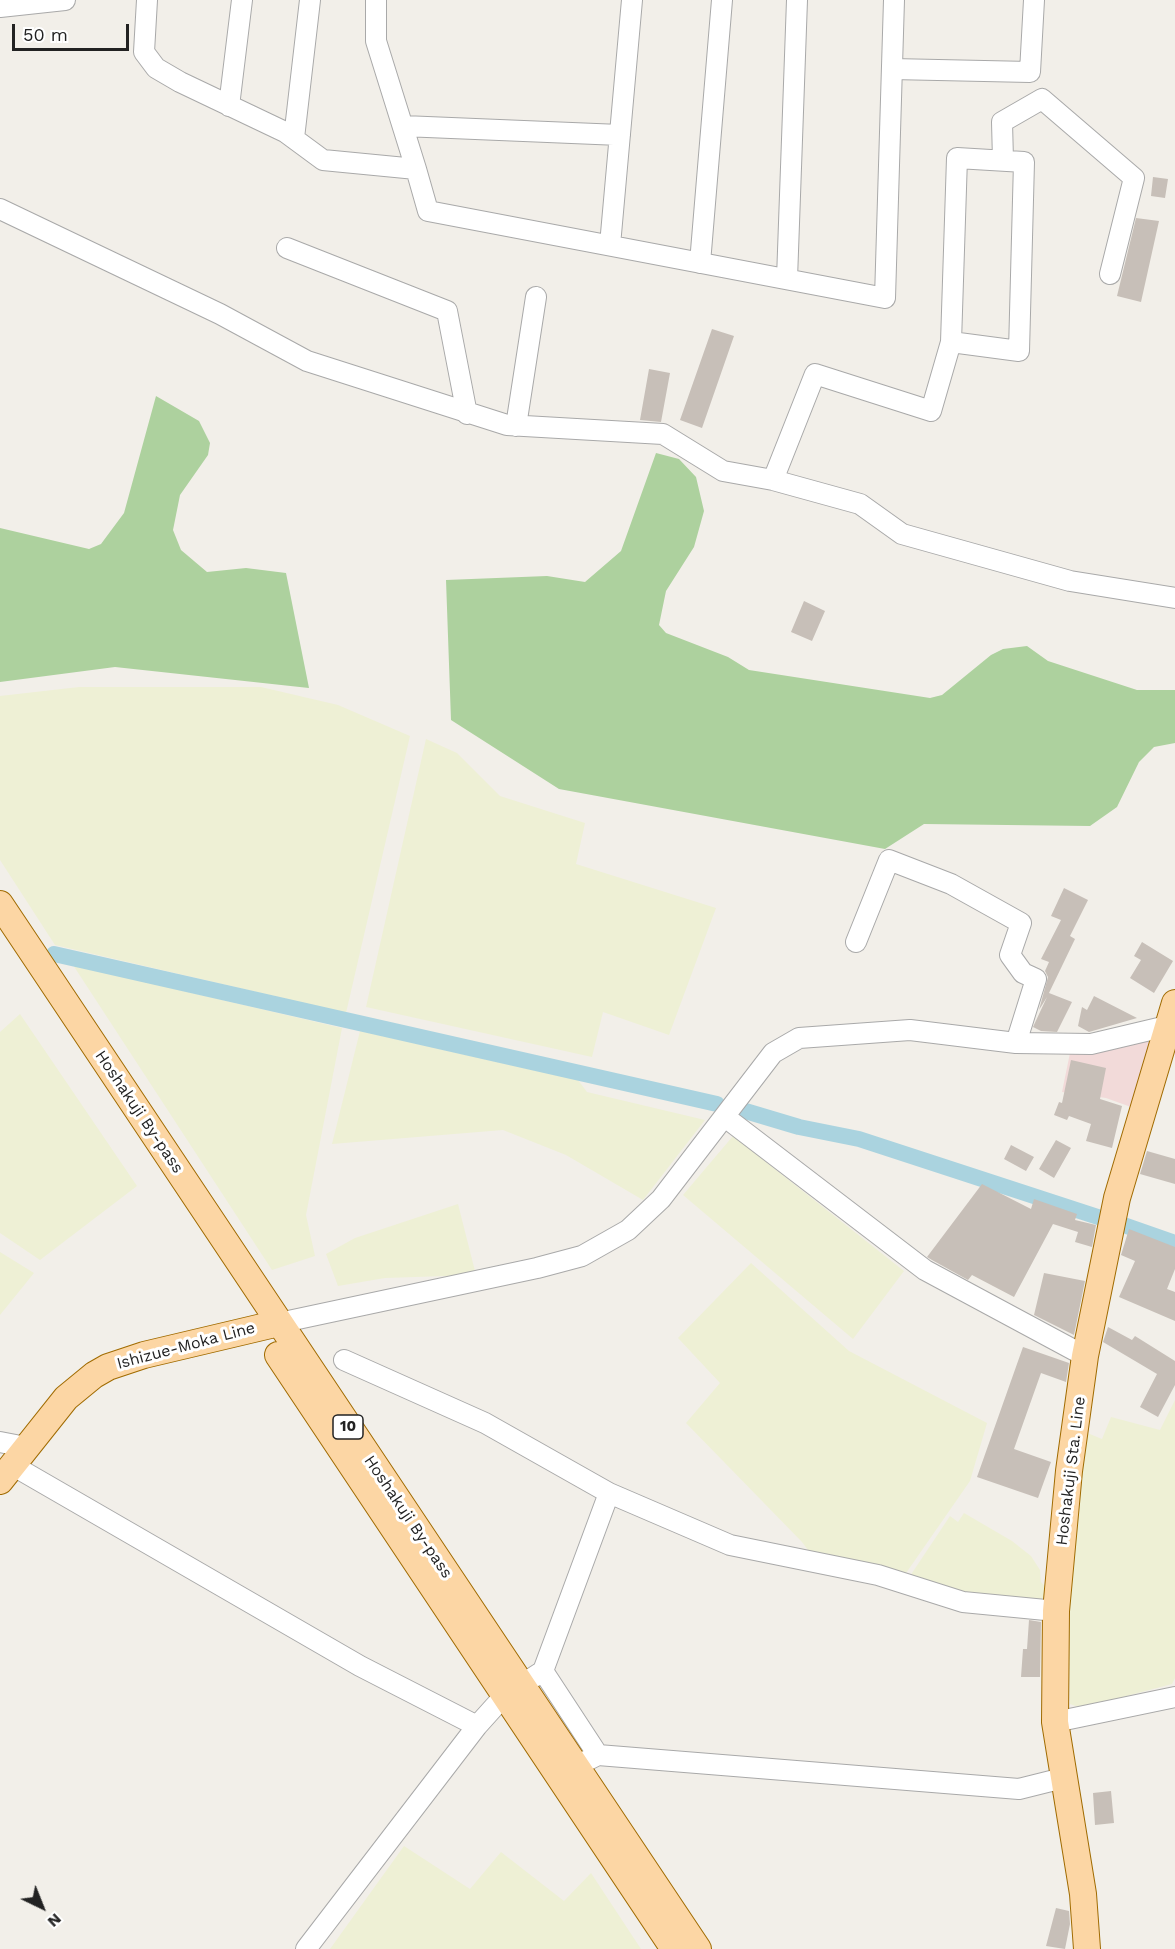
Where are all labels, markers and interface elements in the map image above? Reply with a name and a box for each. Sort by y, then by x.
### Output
scale bar [15,12,132,50]
text: 50 m [23,24,68,45]
street label: Hoshakuji By-pass [91,1047,187,1177]
street label: Ishizue-Moka Line [115,1318,257,1374]
street label: Hoshakuji Sta. Line [1052,1395,1090,1547]
road number: 10 [333,1415,363,1439]
street label: Hoshakuji By-pass [360,1452,456,1582]
north arrow [12,1877,72,1937]
text: N [44,1910,65,1932]

